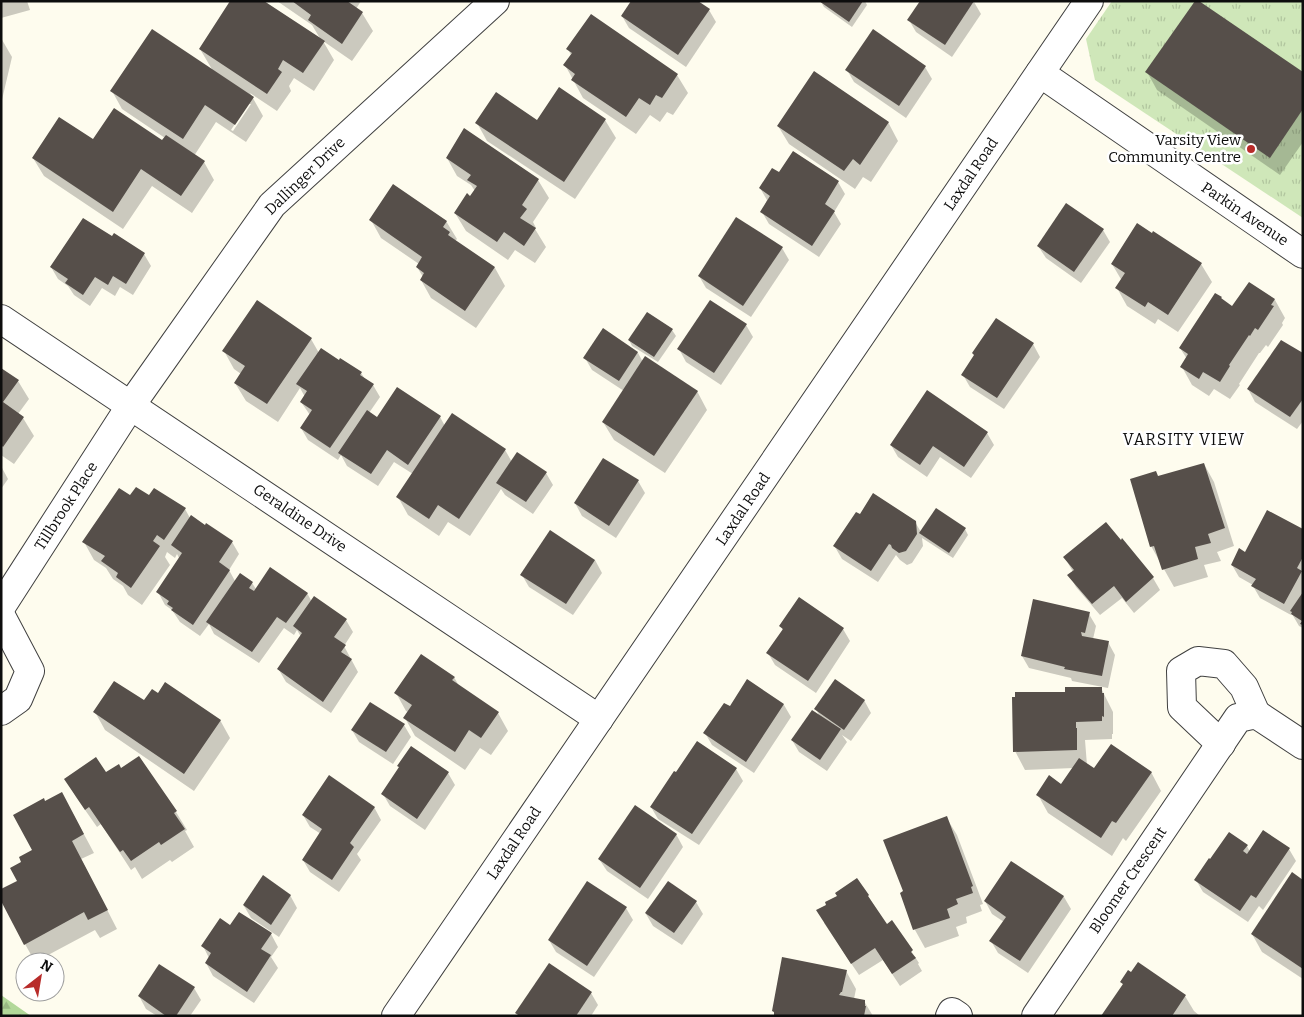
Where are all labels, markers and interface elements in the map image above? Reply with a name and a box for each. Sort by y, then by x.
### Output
place label: Varsity View Community Centre [1108,131,1242,166]
street label: Dallinger Drive [261,133,349,219]
street label: Laxdal Road [940,134,1002,214]
marker: Varsity View Community Centre [1245,143,1257,155]
street label: Parkin Avenue [1198,178,1292,250]
district label: VARSITY VIEW [1123,430,1245,449]
street label: Tillbrook Place [31,458,101,554]
street label: Laxdal Road [712,469,774,549]
street label: Geraldine Drive [250,480,350,556]
street label: Laxdal Road [483,803,545,883]
street label: Bloomer Crescent [1086,823,1171,937]
north arrow [15,952,65,1002]
text: N [37,956,56,976]

